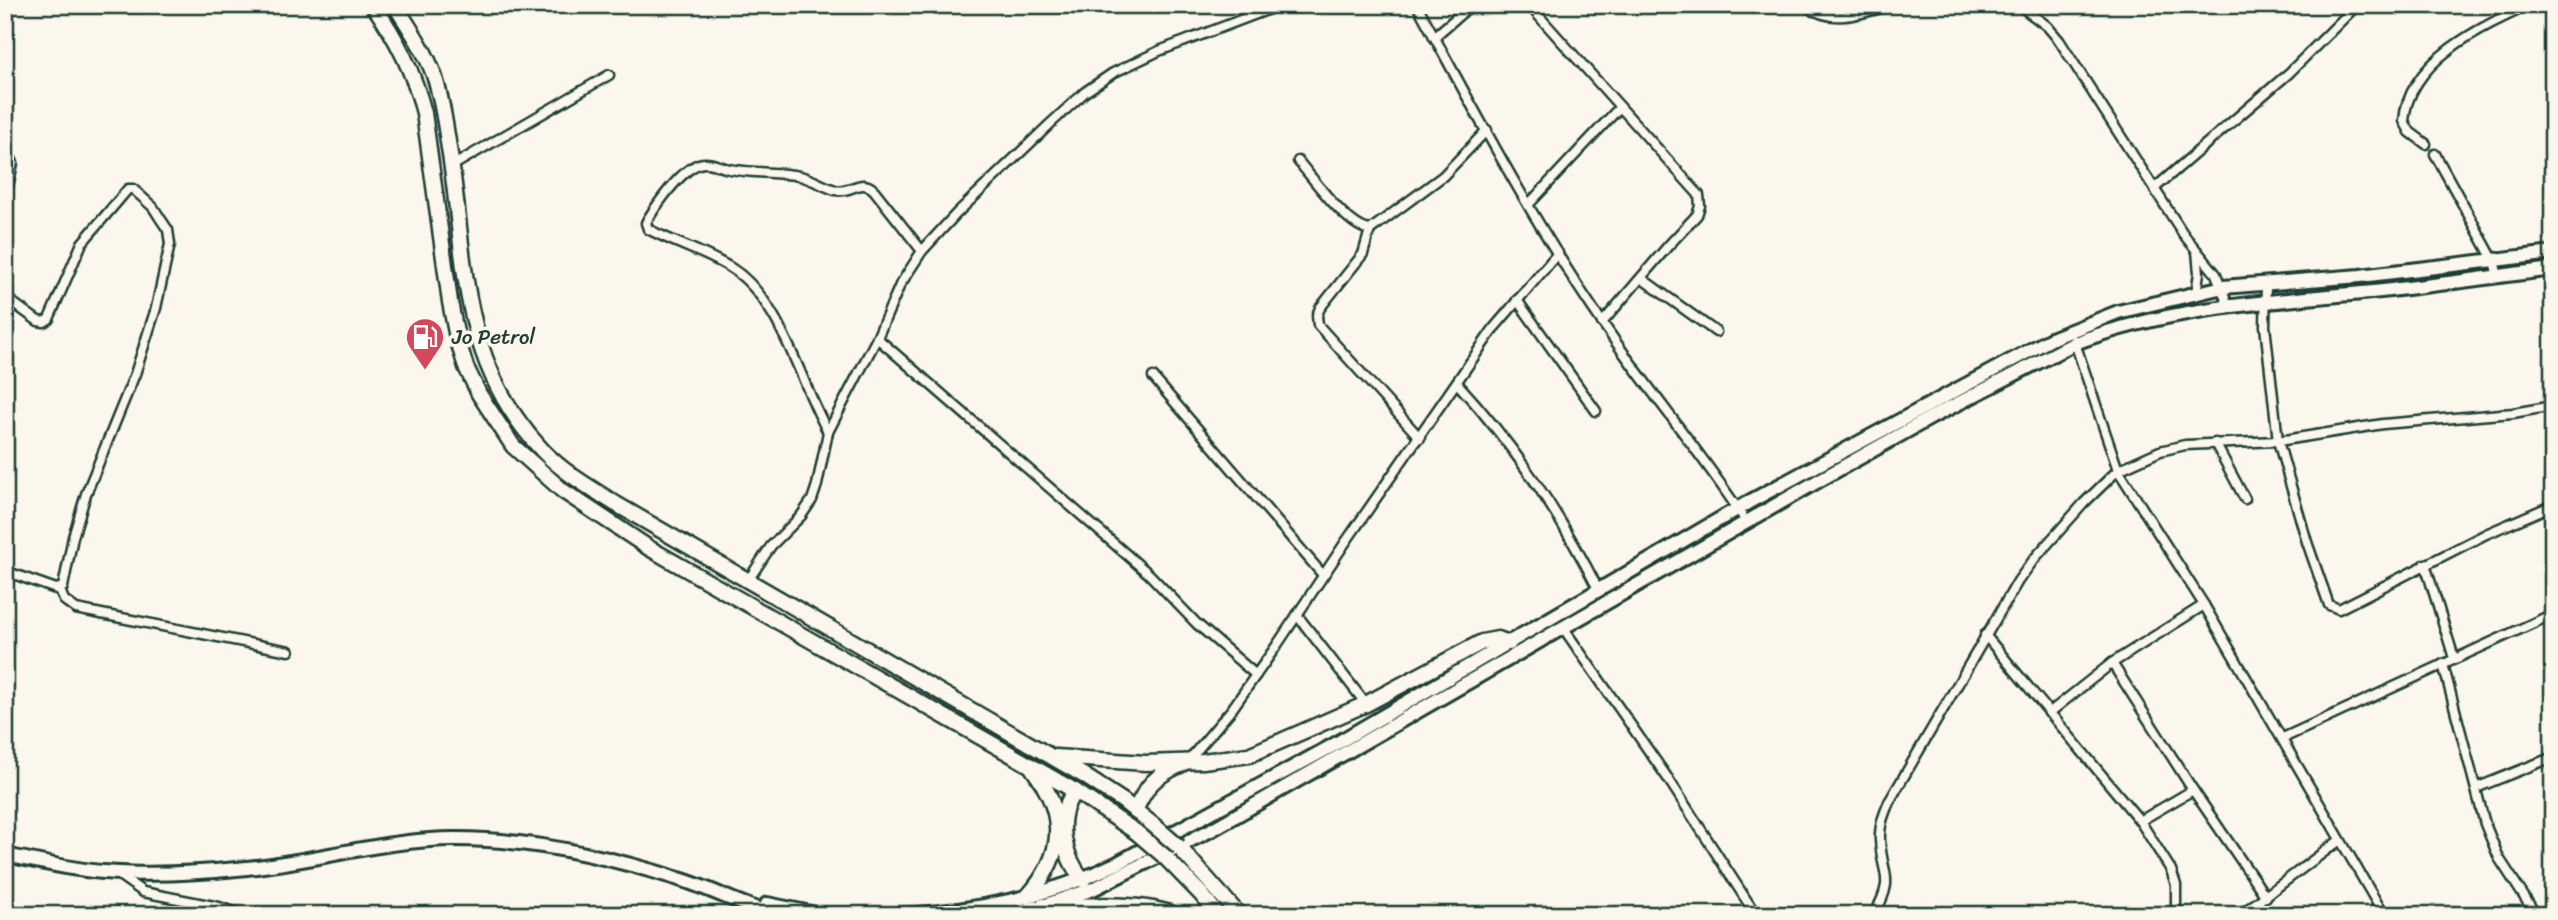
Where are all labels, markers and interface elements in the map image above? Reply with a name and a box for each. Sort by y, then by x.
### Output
fuel station icon: Jo Petrol [404,316,446,371]
place label: Jo Petrol [451,318,536,356]

